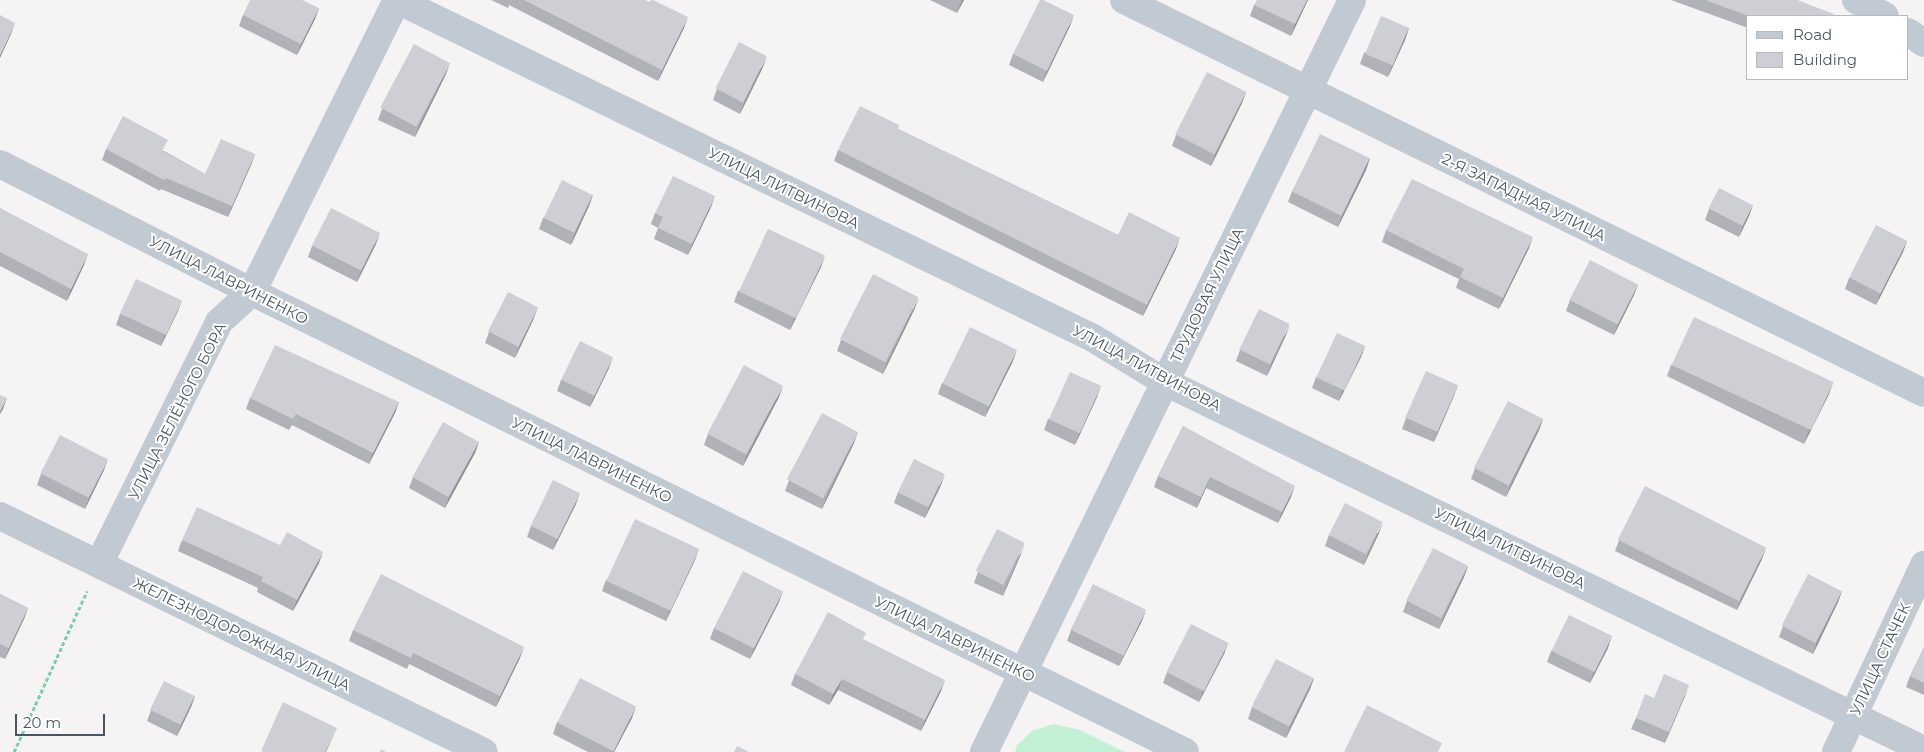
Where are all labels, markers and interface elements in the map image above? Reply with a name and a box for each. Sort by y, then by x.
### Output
legend [1746,15,1909,80]
text: Road [1793,25,1832,44]
text: Building [1793,50,1857,69]
street label: УЛИЦА ЛИТВИНОВА [706,144,862,232]
street label: 2-Я ЗАПАДНАЯ УЛИЦА [1439,149,1609,245]
street label: ТРУДОВАЯ УЛИЦА [1167,225,1247,365]
street label: УЛИЦА ЛАВРИНЕНКО [147,232,311,328]
street label: УЛИЦА ЗЕЛЁНОГО БОРА [124,320,230,502]
street label: УЛИЦА ЛИТВИНОВА [1070,321,1224,415]
street label: УЛИЦА ЛАВРИНЕНКО [509,413,675,507]
street label: УЛИЦА ЛИТВИНОВА [1432,504,1588,592]
street label: ЖЕЛЕЗНОДОРОЖНАЯ УЛИЦА [131,574,353,694]
street label: УЛИЦА ЛАВРИНЕНКО [872,592,1038,686]
street label: УЛИЦА СТАЧЕК [1846,600,1914,718]
scale bar [18,704,108,736]
text: 20 m [23,713,61,732]

